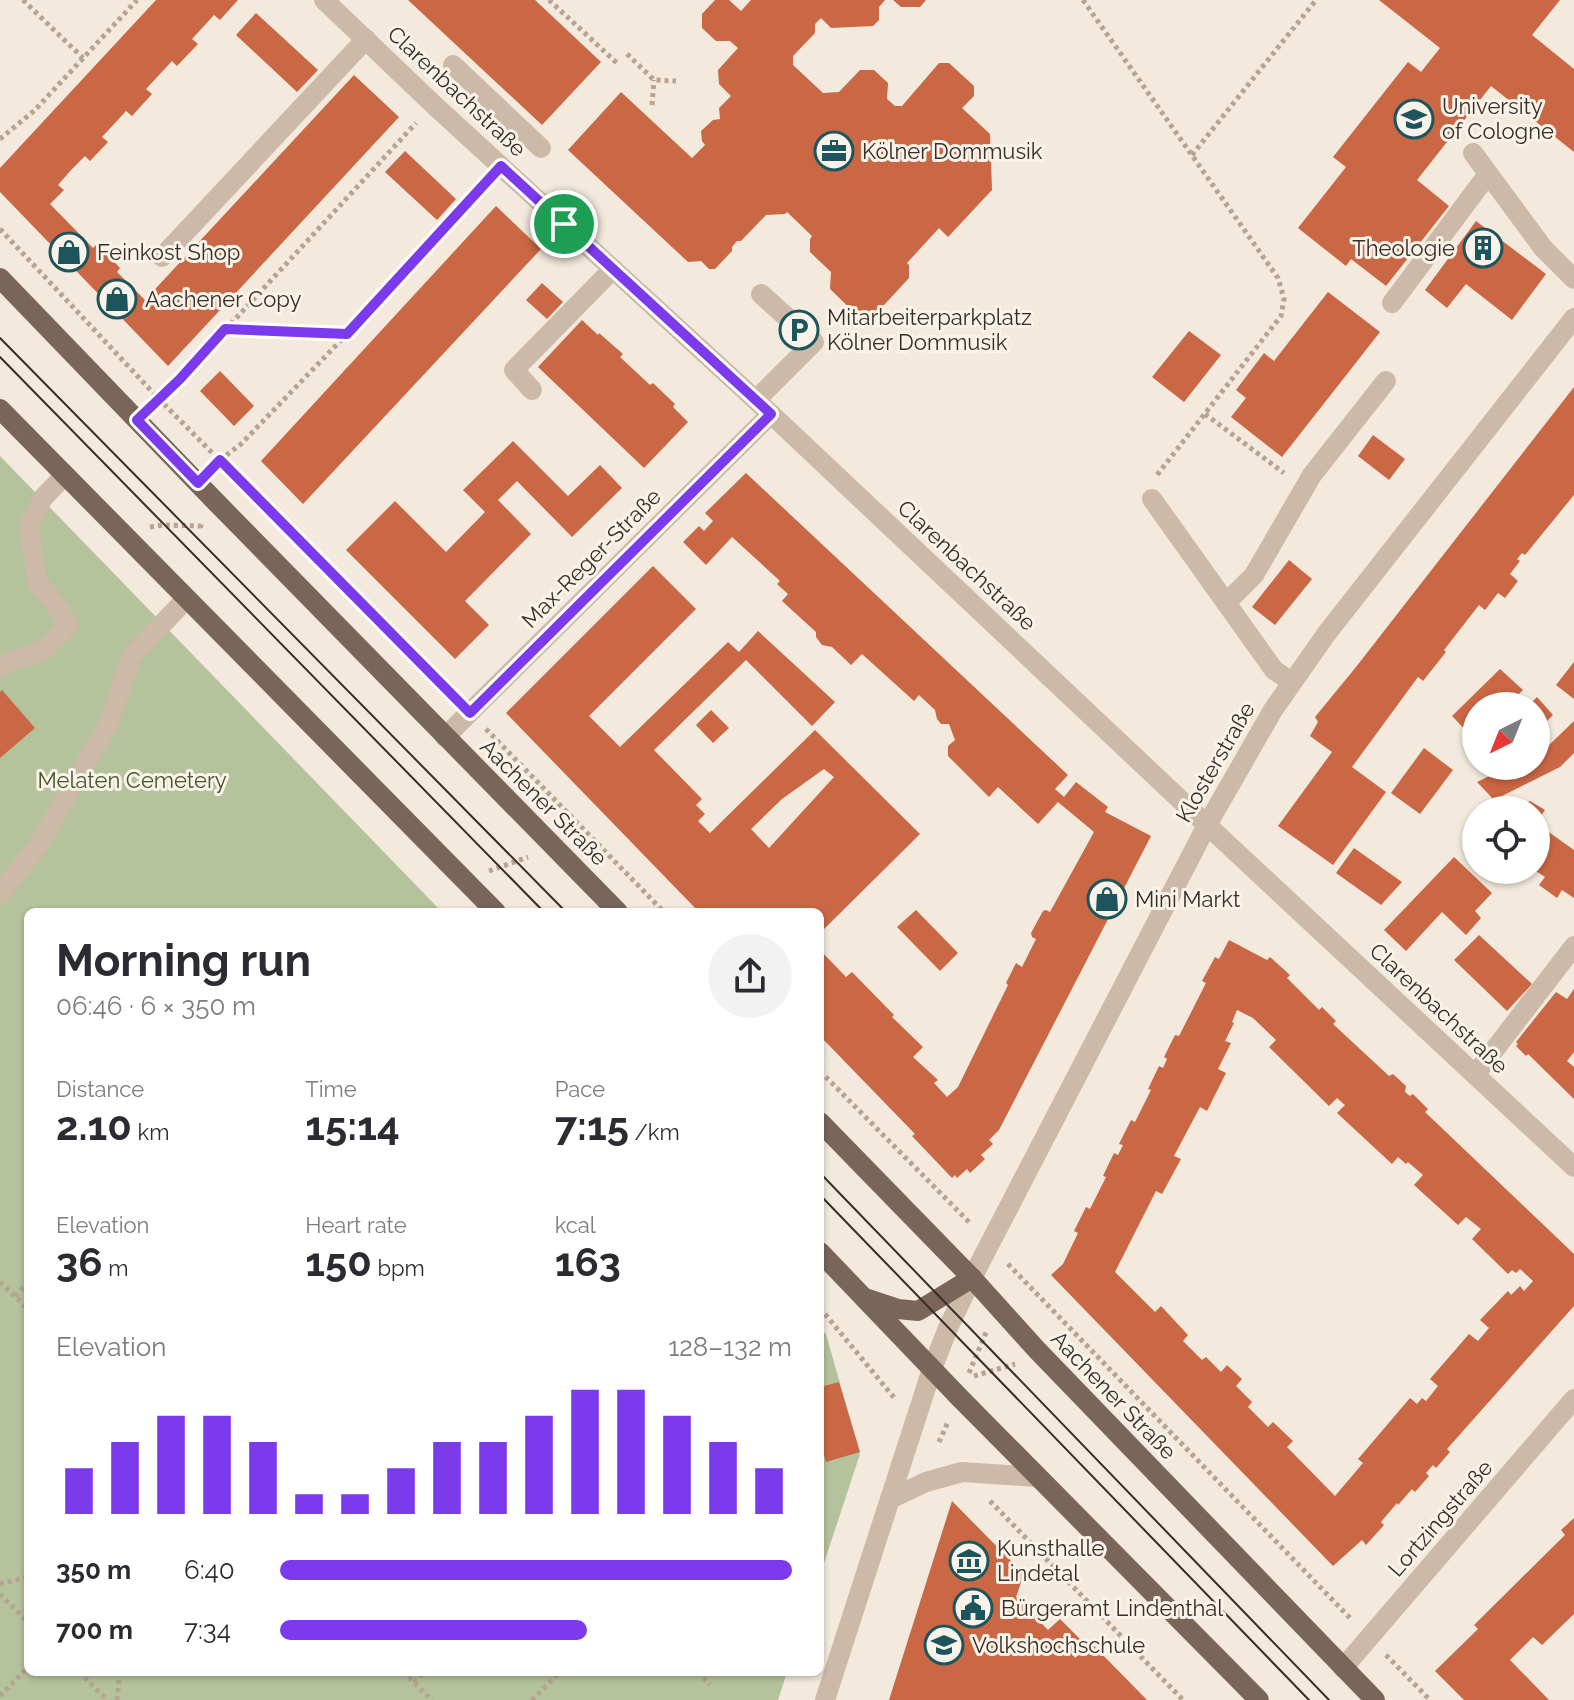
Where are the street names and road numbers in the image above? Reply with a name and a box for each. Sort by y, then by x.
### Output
street label: Clarenbachstraße [383,20,532,162]
street label: Max-Reger-Straße [516,483,666,633]
street label: Clarenbachstraße [893,494,1042,636]
street label: Klosterstraße [1170,697,1260,827]
street label: Aachener Straße [475,733,613,871]
street label: Clarenbachstraße [1365,937,1514,1079]
street label: Aachener Straße [1046,1325,1182,1465]
street label: Lortzingstraße [1382,1455,1498,1581]

